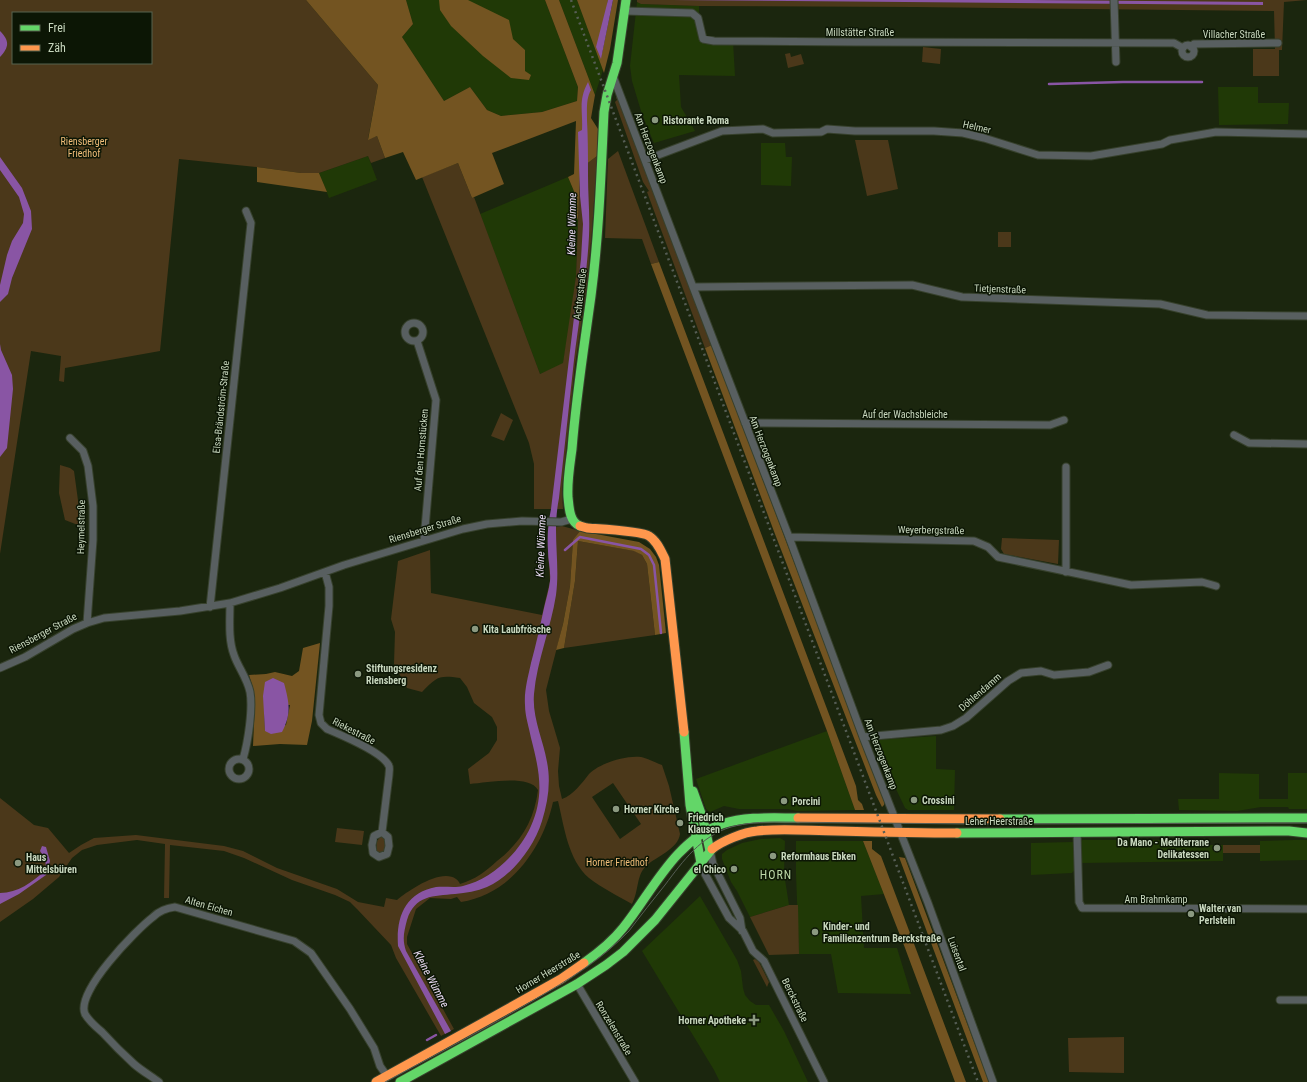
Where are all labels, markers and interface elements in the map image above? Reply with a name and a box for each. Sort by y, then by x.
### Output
legend [12,12,152,64]
text: Frei [48,21,66,35]
street label: Millstätter Straße [826,27,895,38]
street label: Villacher Straße [1203,29,1266,40]
text: Zäh [48,41,66,55]
street label: Am Herzogenkamp [632,111,670,185]
marker: Ristorante Roma [650,115,660,125]
place label: Ristorante Roma [663,115,729,126]
street label: Helmer [962,118,992,136]
park label: Riensberger Friedhof [61,136,107,159]
water label: Kleine Wümme [565,193,579,255]
street label: Achterstraße [571,268,589,320]
street label: Tietjenstraße [974,283,1026,295]
street label: Elsa-Brändström-Straße [211,360,231,454]
street label: Auf den Hornstücken [412,408,430,492]
street label: Auf der Wachsbleiche [862,409,948,420]
street label: Am Herzogenkamp [747,414,785,488]
street label: Heymelstraße [75,499,87,554]
street label: Riensberger Straße [388,513,463,545]
water label: Kleine Wümme [533,514,549,578]
street label: Weyerbergstraße [898,524,965,536]
street label: Riensberger Straße [7,610,79,655]
marker: Kita Laubfrösche [470,624,480,634]
place label: Kita Laubfrösche [483,624,551,635]
place label: Stiftungsresidenz Riensberg [366,663,437,686]
marker: Stiftungsresidenz Riensberg [353,669,363,679]
street label: Döhlendamm [957,671,1003,713]
street label: Riekestraße [331,716,377,747]
street label: Am Herzogenkamp [862,717,900,791]
marker: Crossini [909,795,919,805]
place label: Crossini [922,795,955,806]
marker: Porcini [779,796,789,806]
place label: Porcini [792,796,820,807]
marker: Horner Kirche [611,804,621,814]
place label: Horner Kirche [624,804,680,815]
place label: Friedrich Klausen [688,812,724,835]
street label: Leher Heerstraße [965,816,1033,827]
marker: Friedrich Klausen [675,818,685,828]
place label: Da Mano - Mediterrane Delikatessen [1117,837,1209,860]
marker: Da Mano - Mediterrane Delikatessen [1212,843,1222,853]
marker: Reformhaus Ebken [768,851,778,861]
place label: Reformhaus Ebken [781,851,856,862]
place label: Haus Mittelsbüren [26,852,77,875]
park label: Horner Friedhof [586,857,649,868]
marker: Haus Mittelsbüren [13,858,23,868]
place label: el Chico [694,864,726,875]
marker: el Chico [729,864,739,874]
district label: HORN [760,868,792,882]
street label: Alten Eichen [184,894,234,918]
street label: Am Brahmkamp [1125,894,1187,905]
place label: Walter van Perlstein [1199,903,1241,926]
marker: Walter van Perlstein [1186,909,1196,919]
place label: Kinder- und Familienzentrum Berckstraße [823,921,941,944]
marker: Kinder- und Familienzentrum Berckstraße [810,927,820,937]
street label: Luisental [946,935,968,973]
water label: Kleine Wümme [411,948,451,1010]
street label: Horner Heerstraße [514,948,582,995]
street label: Berckstraße [780,976,810,1024]
street label: Ronzelenstraße [594,999,635,1057]
place label: Horner Apotheke [678,1015,746,1026]
marker: Horner Apotheke [749,1015,759,1025]

